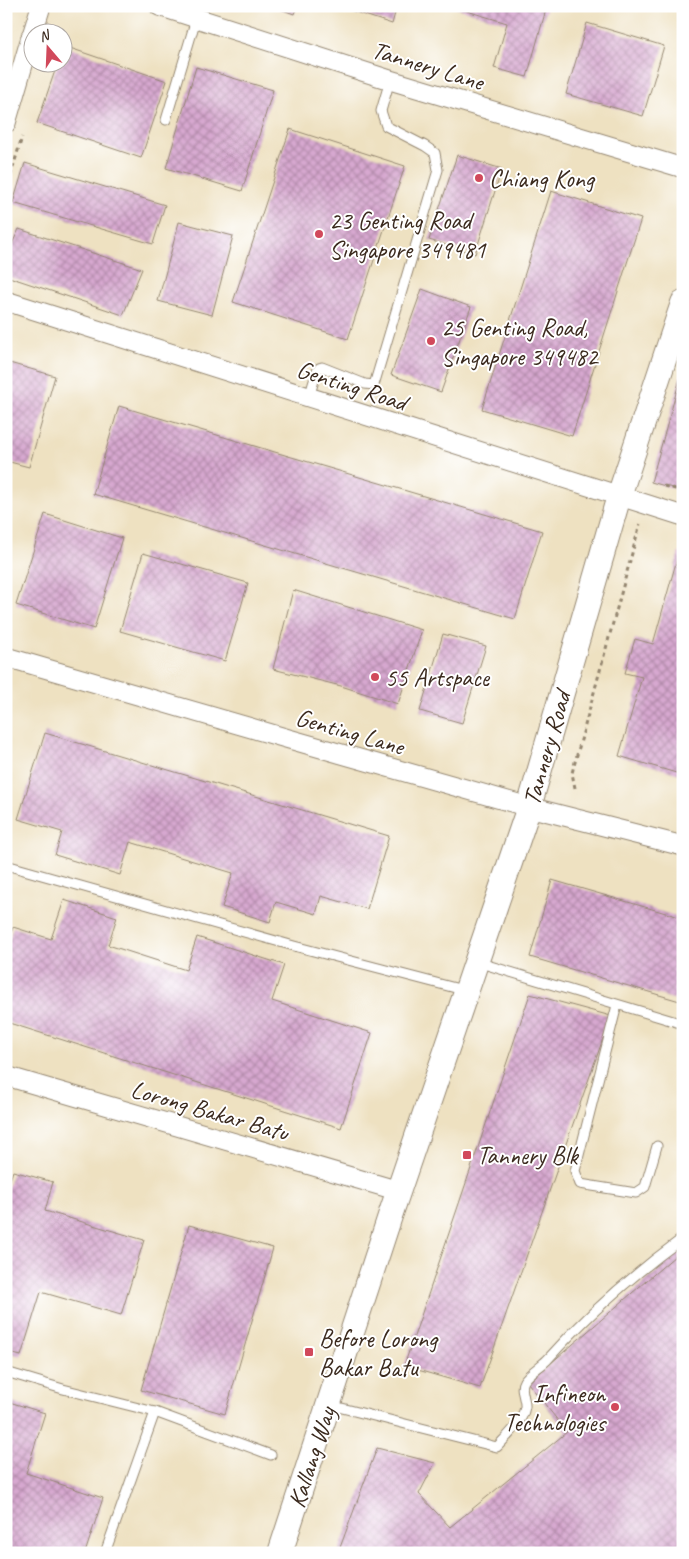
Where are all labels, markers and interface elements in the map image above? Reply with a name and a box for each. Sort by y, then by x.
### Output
north arrow [22,22,72,72]
text: N [37,26,53,46]
street label: Tannery Lane [368,34,489,99]
place label: Chiang Kong [489,163,596,195]
marker: Chiang Kong [473,172,485,184]
place label: 23 Genting Road Singapore 349481 [329,205,487,266]
marker: 23 Genting Road Singapore 349481 [313,228,325,240]
place label: 25 Genting Road, Singapore 349482 [441,312,599,373]
marker: 25 Genting Road, Singapore 349482 [425,335,437,347]
street label: Genting Road [293,353,415,420]
place label: 55 Artspace [385,662,491,694]
marker: 55 Artspace [369,671,381,683]
street label: Tannery Road [515,684,580,809]
street label: Genting Lane [292,701,409,763]
street label: Lorong Bakar Batu [127,1073,294,1149]
place label: Tannery Blk [477,1140,580,1172]
marker: Tannery Blk [461,1149,473,1161]
place label: Before Lorong Bakar Batu [319,1323,439,1384]
marker: Before Lorong Bakar Batu [303,1346,315,1358]
place label: Infineon Technologies [504,1378,607,1439]
marker: Infineon Technologies [609,1401,621,1413]
street label: Kallang Way [281,1402,344,1512]

